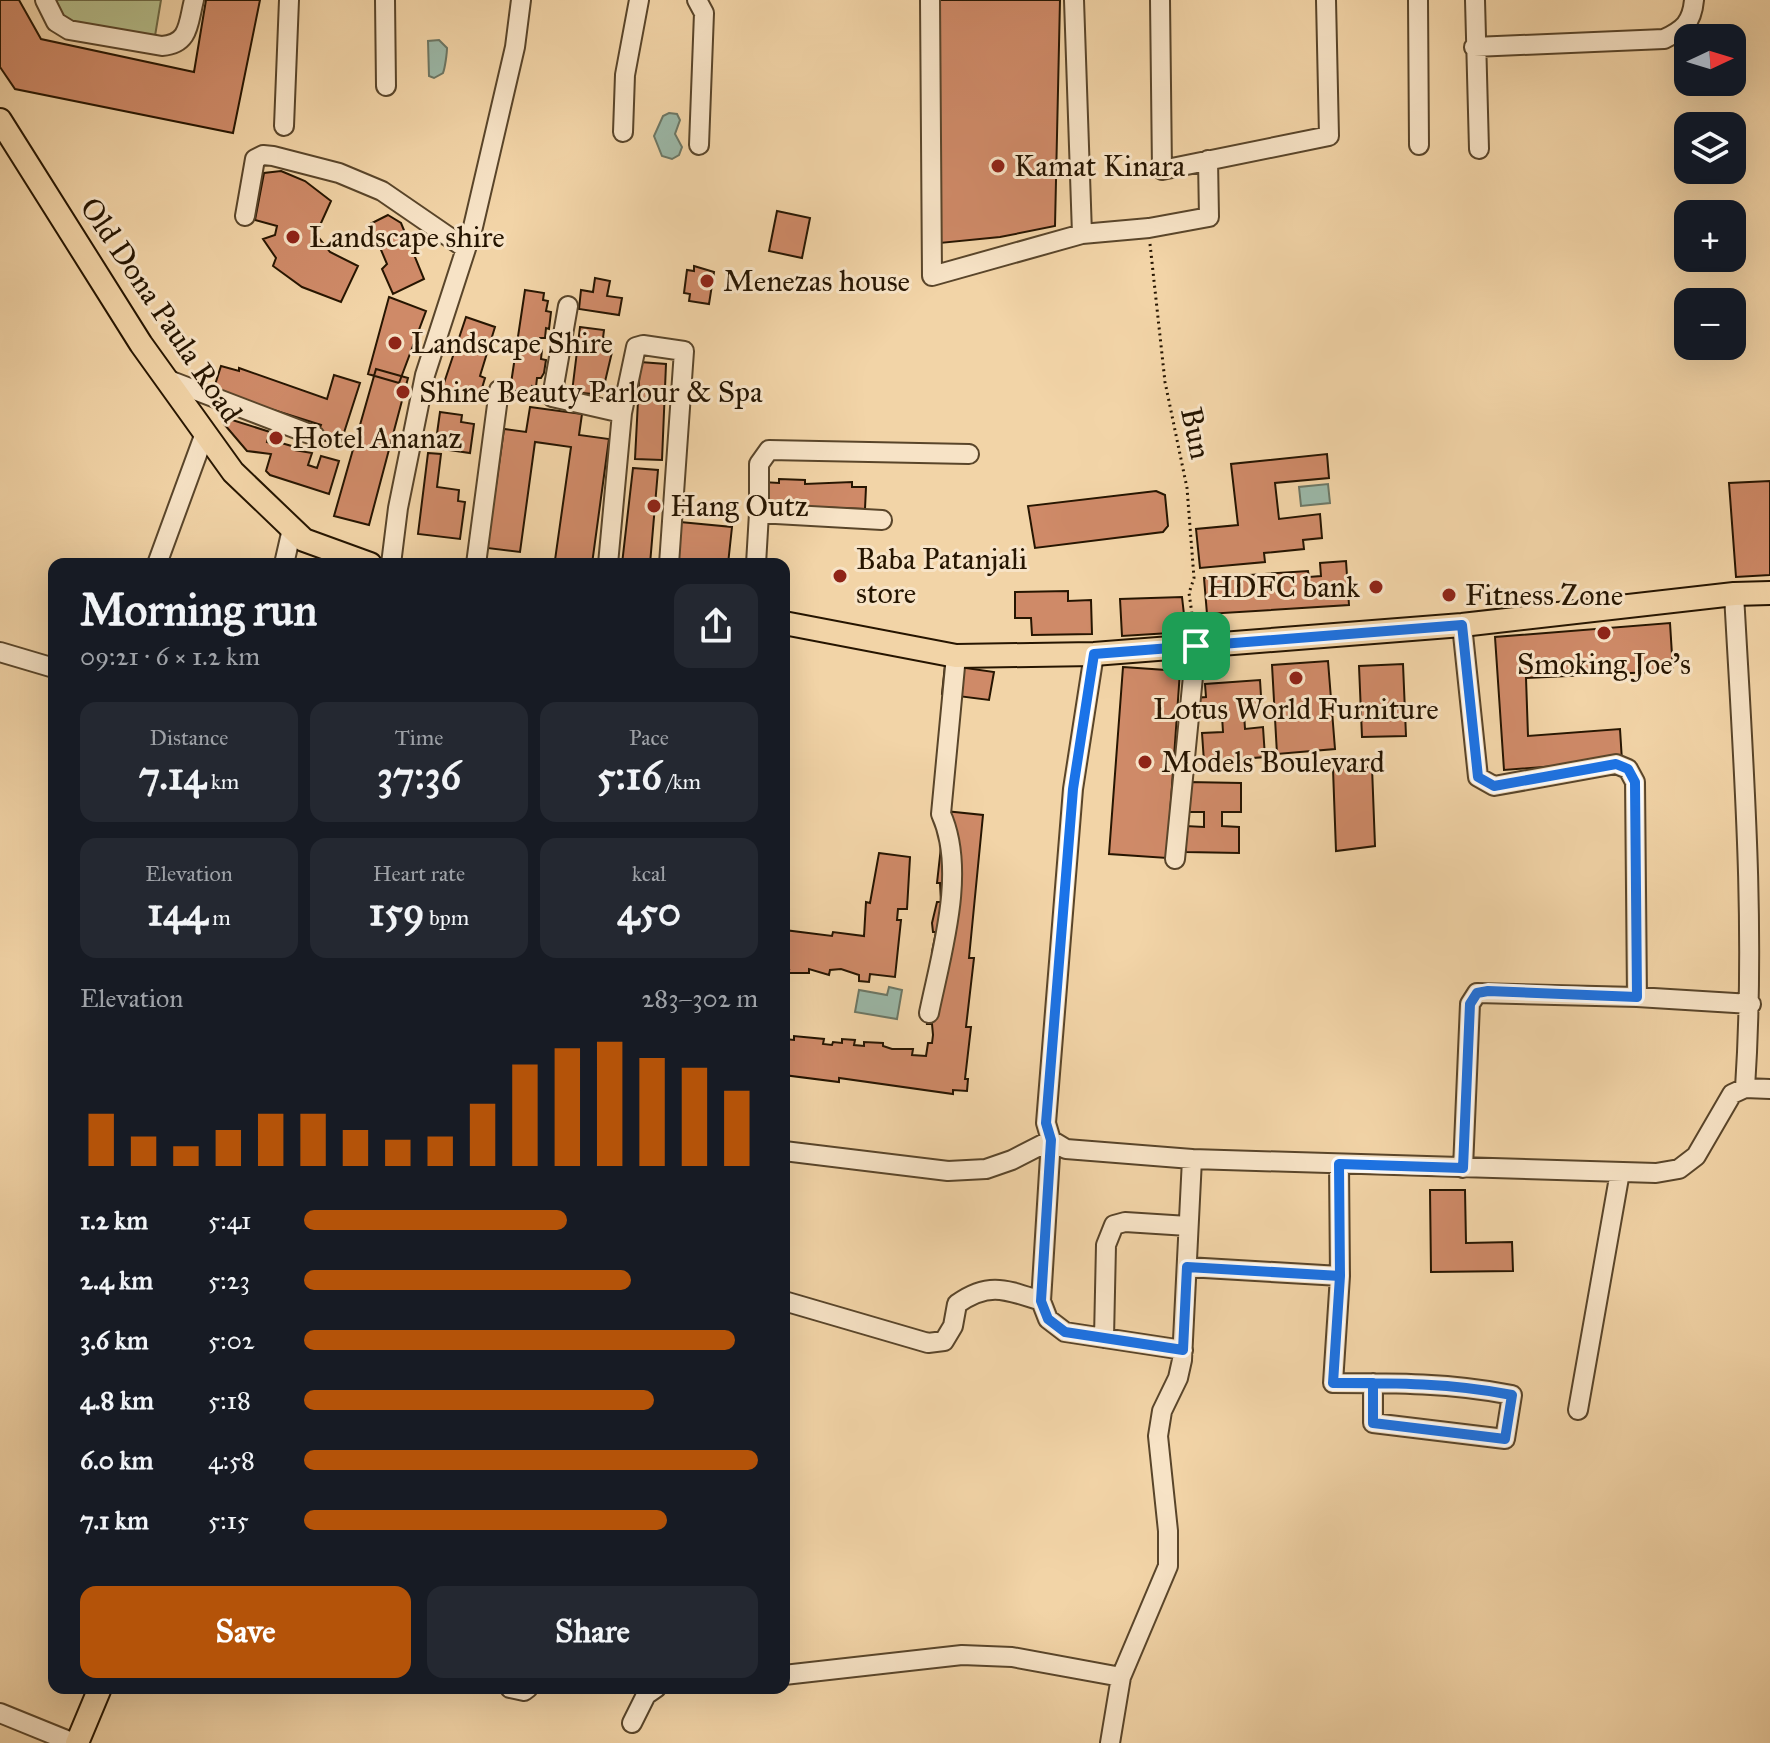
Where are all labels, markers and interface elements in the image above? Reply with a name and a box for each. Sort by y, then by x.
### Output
north arrow [1674,24,1746,96]
map controls [1674,24,1746,360]
button: layers [1674,112,1746,184]
place label: Kamat Kinara [1014,148,1186,184]
marker: Kamat Kinara [989,157,1007,175]
street label: Old Dona Paula Road [72,191,250,429]
button: + [1674,200,1746,272]
place label: Landscape shire [309,219,505,255]
marker: Landscape shire [284,228,302,246]
place label: Menezas house [723,263,910,299]
marker: Menezas house [698,272,716,290]
button: − [1674,288,1746,360]
place label: Landscape Shire [411,325,613,361]
marker: Landscape Shire [386,334,404,352]
place label: Shine Beauty Parlour & Spa [419,374,763,410]
marker: Shine Beauty Parlour & Spa [394,383,412,401]
street label: Bun [1173,404,1219,462]
place label: Hotel Ananaz [292,420,463,456]
marker: Hotel Ananaz [267,429,285,447]
place label: Hang Outz [670,488,809,524]
marker: Hang Outz [645,497,663,515]
place label: Baba Patanjali store [856,541,1027,611]
marker: Baba Patanjali store [831,567,849,585]
place label: HDFC bank [1207,569,1360,605]
place label: Fitness Zone [1465,577,1623,613]
marker: HDFC bank [1367,578,1385,596]
text: Morning run [80,583,317,637]
button: share [674,584,758,668]
marker: Fitness Zone [1440,586,1458,604]
pin [1162,612,1230,680]
icon: arrive [1174,624,1218,668]
marker: Smoking Joe's [1595,624,1613,642]
text: 09:21 · 6 × 1.2 km [80,640,260,672]
place label: Smoking Joe's [1517,646,1691,682]
marker: Lotus World Furniture [1287,669,1305,687]
place label: Lotus World Furniture [1153,691,1439,727]
text: Distance [150,724,228,751]
text: Time [395,724,443,751]
text: Pace [629,724,669,751]
place label: Models Boulevard [1161,744,1385,780]
text: 7.14 [139,751,206,800]
text: 37:36 [377,751,461,800]
text: 5:16 [597,751,662,800]
marker: Models Boulevard [1136,753,1154,771]
text: km [206,768,239,795]
text: /km [662,768,701,795]
text: Elevation [145,860,233,887]
text: Heart rate [373,860,465,887]
text: kcal [632,860,666,887]
text: 144 [147,887,208,936]
text: 159 [369,887,424,936]
text: 450 [617,887,681,936]
text: m [208,904,231,931]
text: bpm [424,904,469,931]
text: Elevation [80,982,183,1014]
text: 283–302 m [642,982,758,1014]
text: 1.2 km [80,1204,148,1236]
text: 5:41 [208,1204,251,1236]
text: 2.4 km [80,1264,153,1296]
text: 5:23 [208,1264,250,1296]
text: 3.6 km [80,1324,149,1356]
text: 5:02 [208,1324,255,1356]
text: 4.8 km [80,1384,154,1416]
text: 5:18 [208,1384,251,1416]
text: 6.0 km [80,1444,153,1476]
text: 4:58 [208,1444,255,1476]
text: 7.1 km [80,1504,149,1536]
text: 5:15 [208,1504,249,1536]
button: Save [80,1586,411,1678]
button: Share [427,1586,758,1678]

